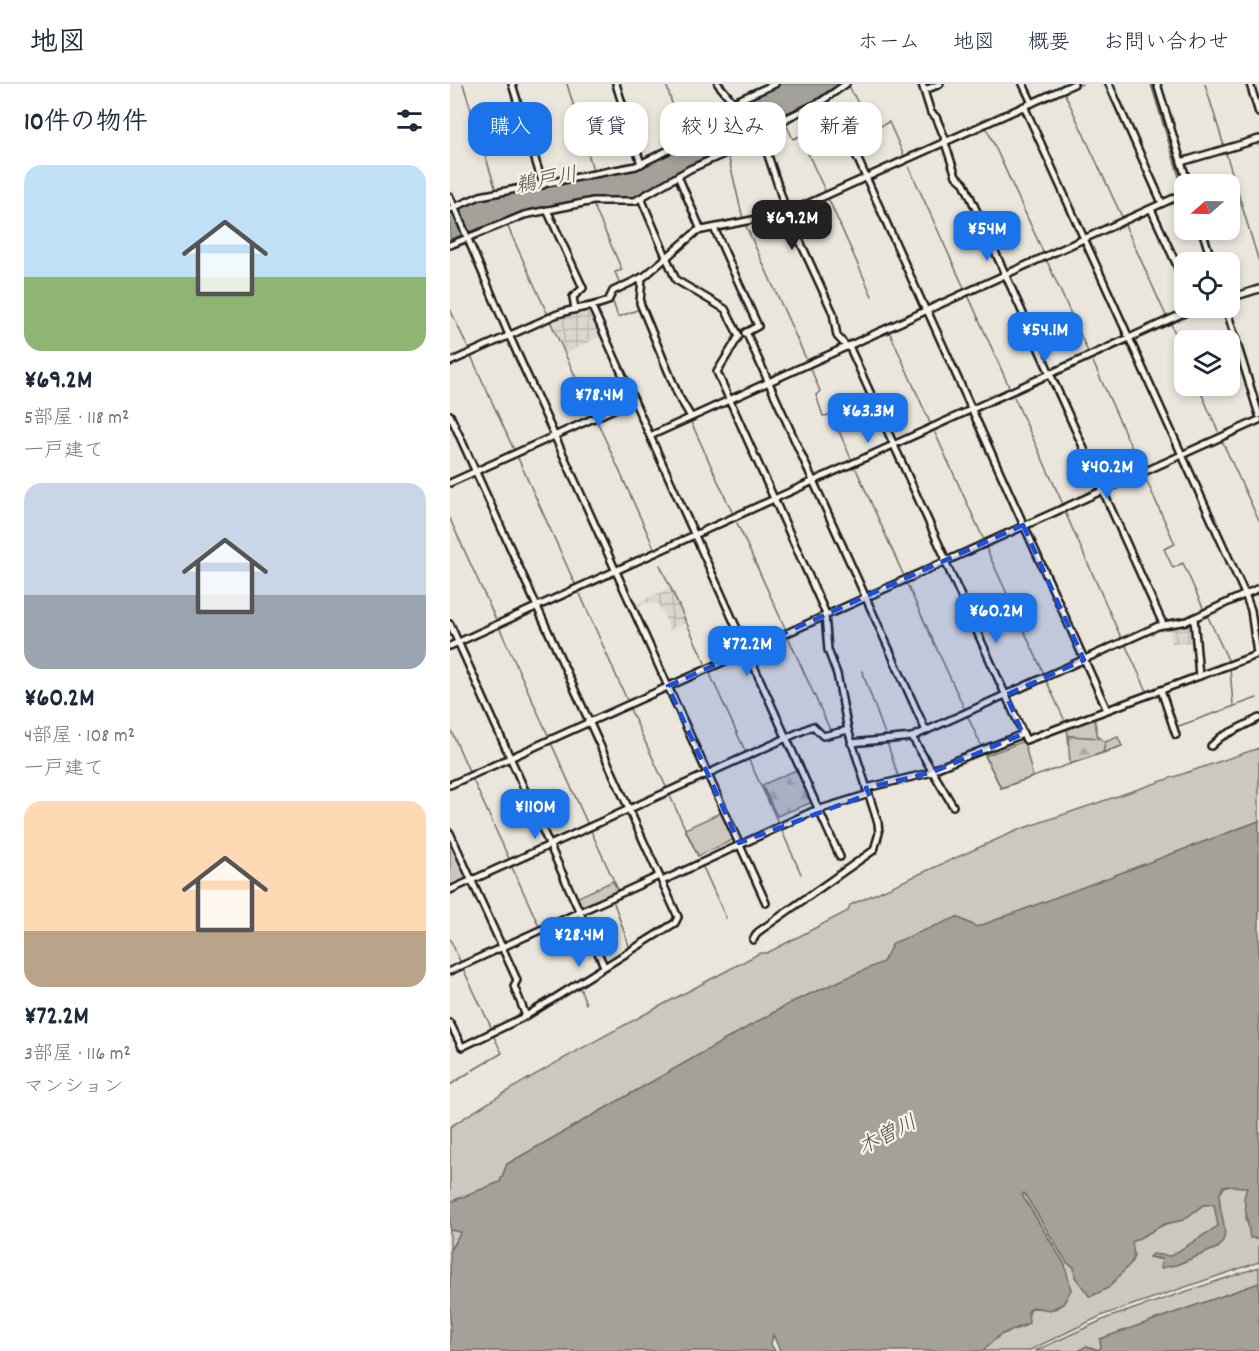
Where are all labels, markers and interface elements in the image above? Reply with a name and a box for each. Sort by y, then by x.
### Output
text: 地図 [30,25,86,65]
text: ホーム [858,29,920,59]
text: 地図 [953,29,995,59]
text: 概要 [1028,29,1070,59]
text: お問い合わせ [1103,29,1229,59]
chip: 購入 [468,102,552,156]
chip: 賃貸 [564,102,648,156]
chip: 絞り込み [660,102,786,156]
chip: 新着 [798,102,882,156]
icon: filters [393,104,426,137]
text: 10件の物件 [24,105,148,142]
water label: 鵜戸川 [513,161,580,203]
north arrow [1174,174,1240,240]
map controls [1174,174,1240,396]
pin: ¥69.2M [743,200,841,251]
icon: home [171,204,279,312]
text: ¥69.2M [766,205,818,233]
pin: ¥54M [951,211,1023,262]
text: ¥54M [968,216,1006,244]
button: locate [1174,252,1240,318]
pin: ¥54.1M [996,312,1094,363]
text: ¥54.1M [1022,317,1068,345]
button: layers [1174,330,1240,396]
text: ¥69.2M [24,363,92,400]
pin: ¥78.4M [550,377,648,428]
text: ¥78.4M [575,382,623,410]
pin: ¥63.3M [819,393,917,444]
text: ¥63.3M [842,398,894,426]
text: 5部屋 · 118 m² [24,405,129,433]
text: 一戸建て [24,438,104,466]
pin: ¥40.2M [1058,449,1156,500]
text: ¥40.2M [1081,454,1133,482]
icon: home [171,522,279,630]
pin: ¥60.2M [947,593,1045,644]
text: ¥60.2M [969,598,1023,626]
pin: ¥72.2M [698,626,796,677]
text: ¥72.2M [722,631,772,659]
text: ¥60.2M [24,681,94,718]
text: 4部屋 · 108 m² [24,723,135,751]
text: 一戸建て [24,756,104,784]
pin: ¥110M [493,789,577,840]
text: ¥110M [514,794,556,822]
icon: home [171,840,279,948]
pin: ¥28.4M [530,917,628,968]
text: ¥28.4M [554,922,604,950]
text: ¥72.2M [24,999,89,1036]
text: 3部屋 · 116 m² [24,1041,131,1069]
text: マンション [24,1074,123,1102]
water label: 木曽川 [853,1109,923,1164]

